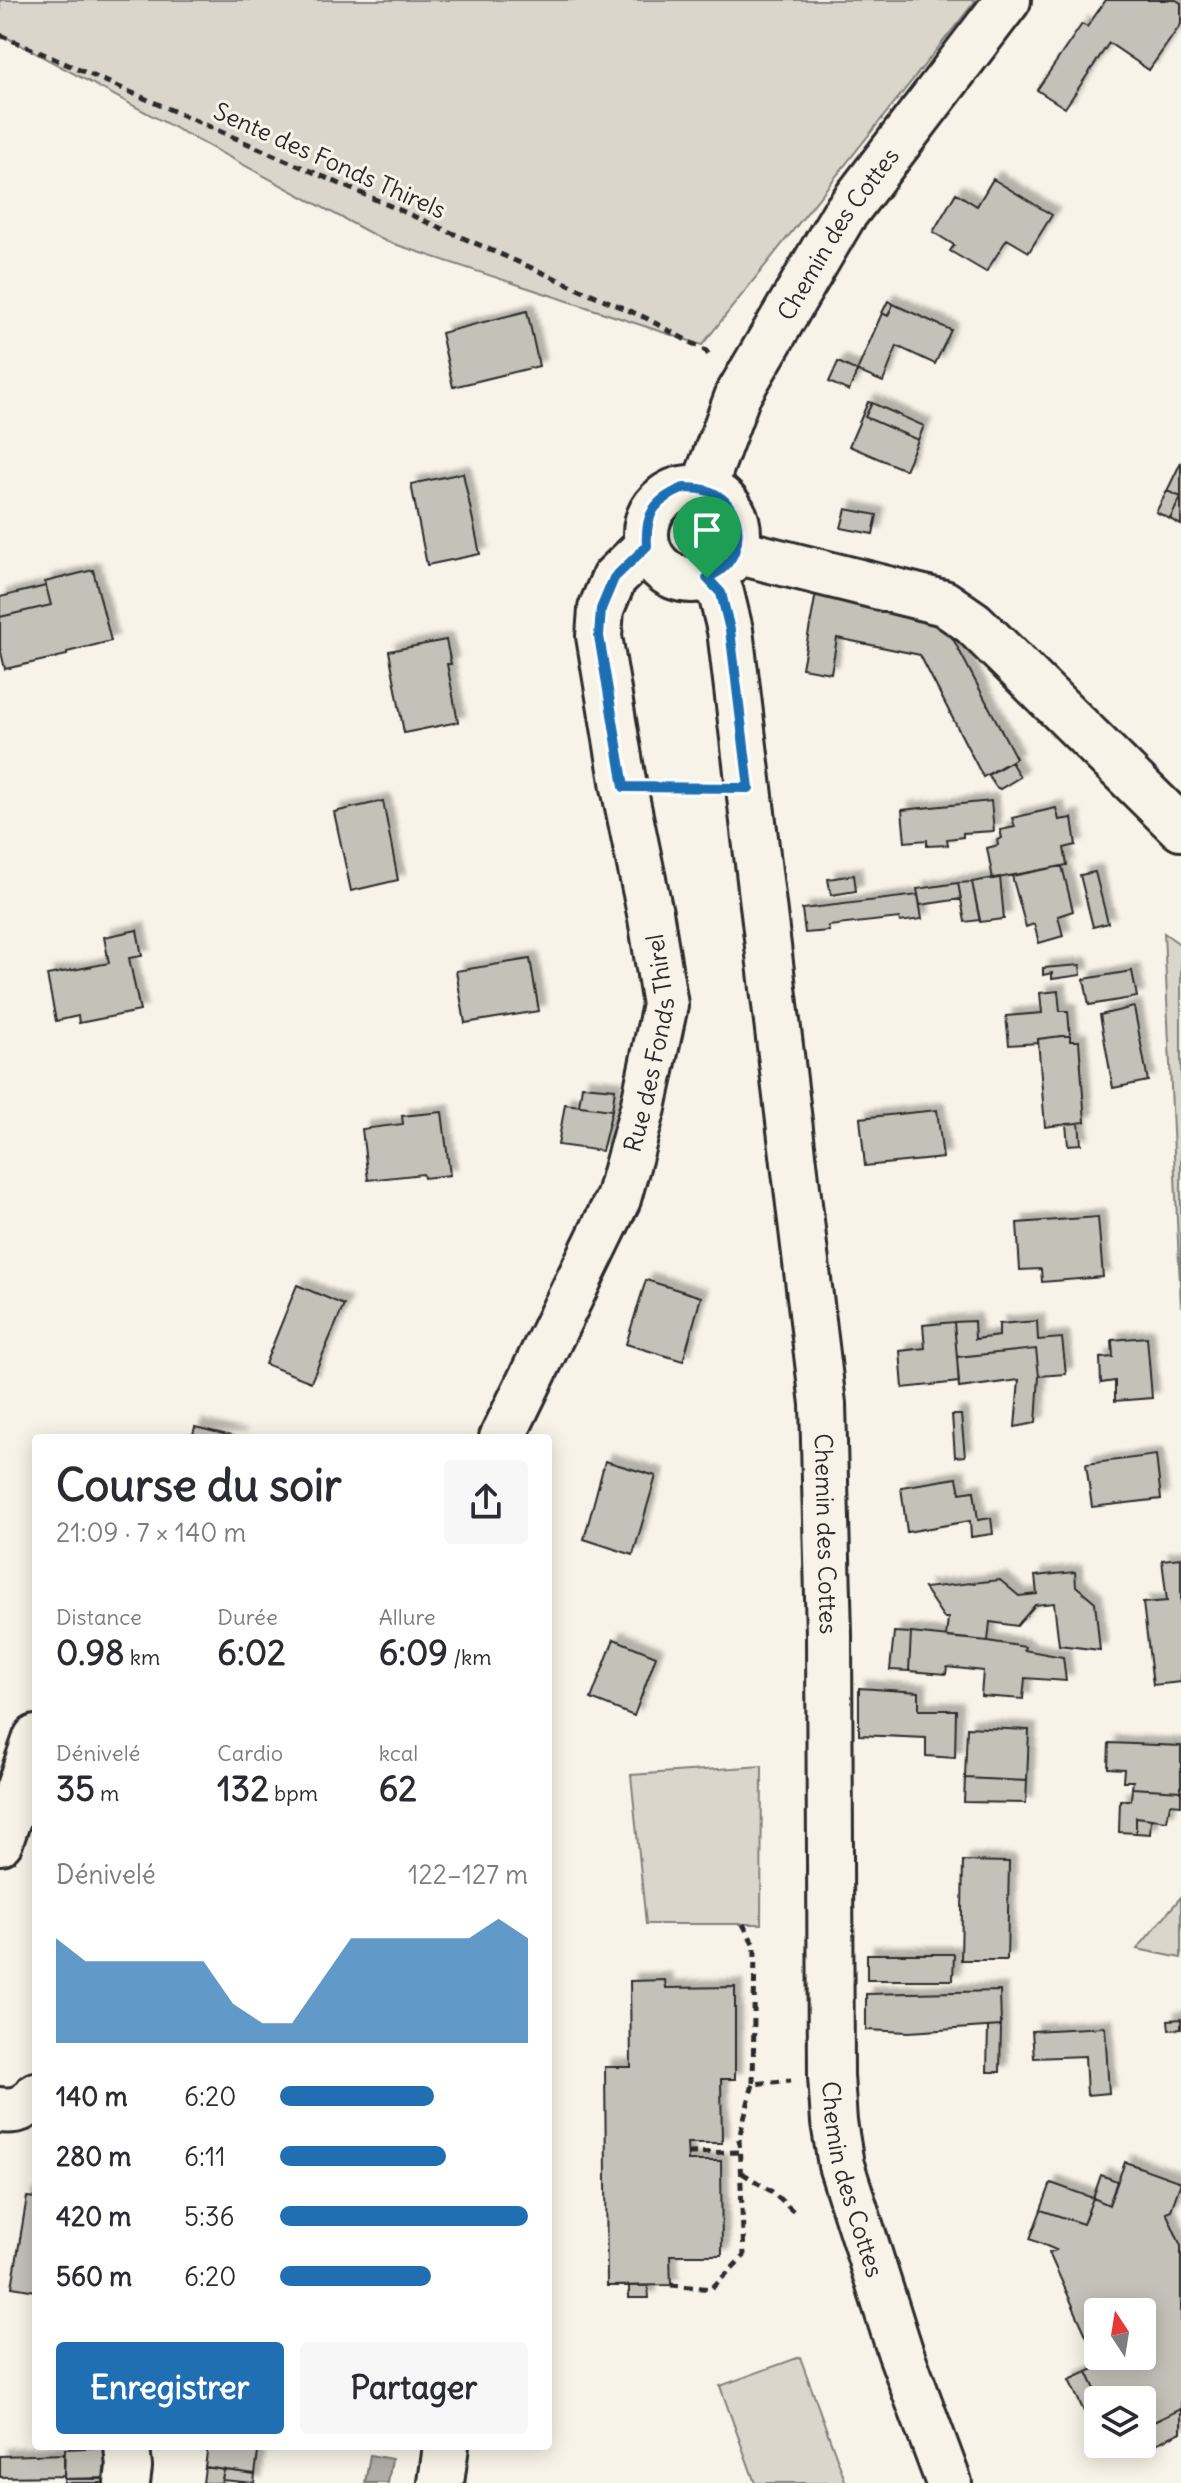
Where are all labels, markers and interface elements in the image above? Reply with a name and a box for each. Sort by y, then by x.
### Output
street label: Sente des Fonds Thirels [209,95,451,225]
street label: Chemin des Cottes [770,141,905,326]
pin [673,496,741,578]
icon: arrive [685,508,729,552]
street label: Rue des Fonds Thirel [617,932,681,1155]
street label: Chemin des Cottes [809,1433,844,1635]
text: Course du soir [56,1458,342,1513]
button: share [444,1460,528,1544]
text: 21:09 · 7 × 140 m [56,1516,246,1549]
text: Distance [56,1603,142,1631]
text: Durée [217,1603,278,1631]
text: Allure [379,1603,436,1631]
text: 0.98 [56,1631,125,1674]
text: 6:02 [217,1631,286,1674]
text: 6:09 [379,1631,448,1674]
text: km [125,1643,160,1671]
text: /km [448,1643,492,1671]
text: Dénivelé [56,1739,140,1767]
text: Cardio [217,1739,283,1767]
text: kcal [379,1739,418,1767]
text: 35 [56,1767,95,1810]
text: 132 [217,1767,269,1810]
text: 62 [379,1767,417,1810]
text: m [95,1779,119,1807]
text: bpm [269,1779,318,1807]
text: Dénivelé [56,1858,156,1891]
text: 122–127 m [408,1858,528,1891]
text: 140 m [56,2080,127,2113]
text: 6:20 [184,2080,236,2113]
street label: Chemin des Cottes [816,2080,891,2281]
text: 280 m [56,2140,131,2173]
text: 6:11 [184,2140,226,2173]
text: 420 m [56,2200,131,2233]
text: 5:36 [184,2200,235,2233]
text: 560 m [56,2260,132,2293]
text: 6:20 [184,2260,236,2293]
north arrow [1084,2298,1156,2370]
map controls [1084,2298,1156,2458]
button: Enregistrer [56,2342,284,2434]
button: Partager [300,2342,528,2434]
button: layers [1084,2386,1156,2458]

